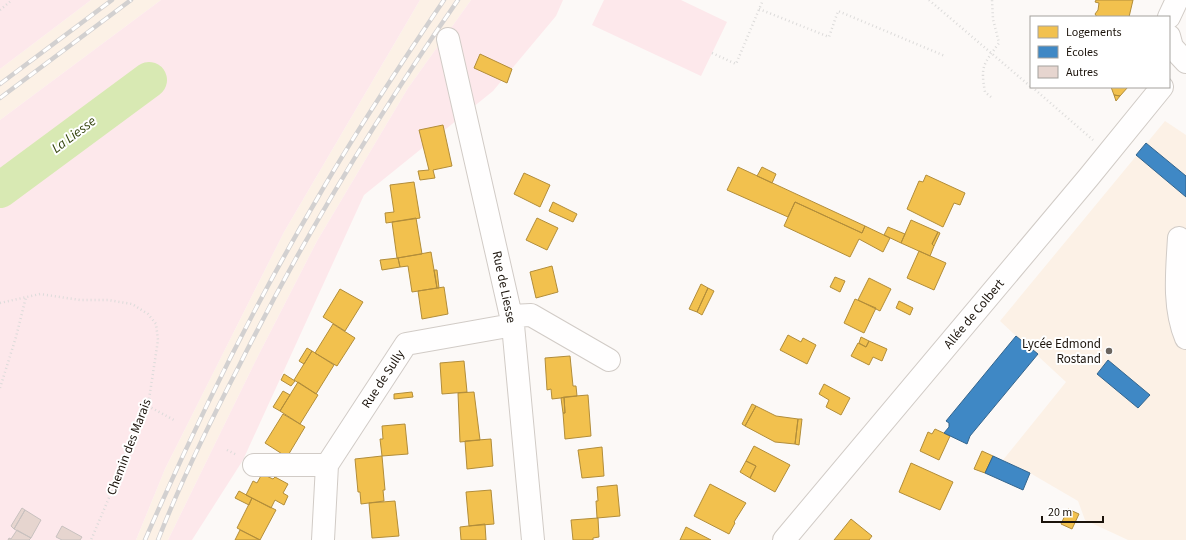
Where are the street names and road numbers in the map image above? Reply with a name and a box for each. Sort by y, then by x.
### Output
street label: Rue de Liesse [488,249,520,325]
street label: Allée de Colbert [940,275,1009,353]
street label: Rue de Sully [357,346,409,412]
street label: Chemin des Marais [102,396,156,498]

